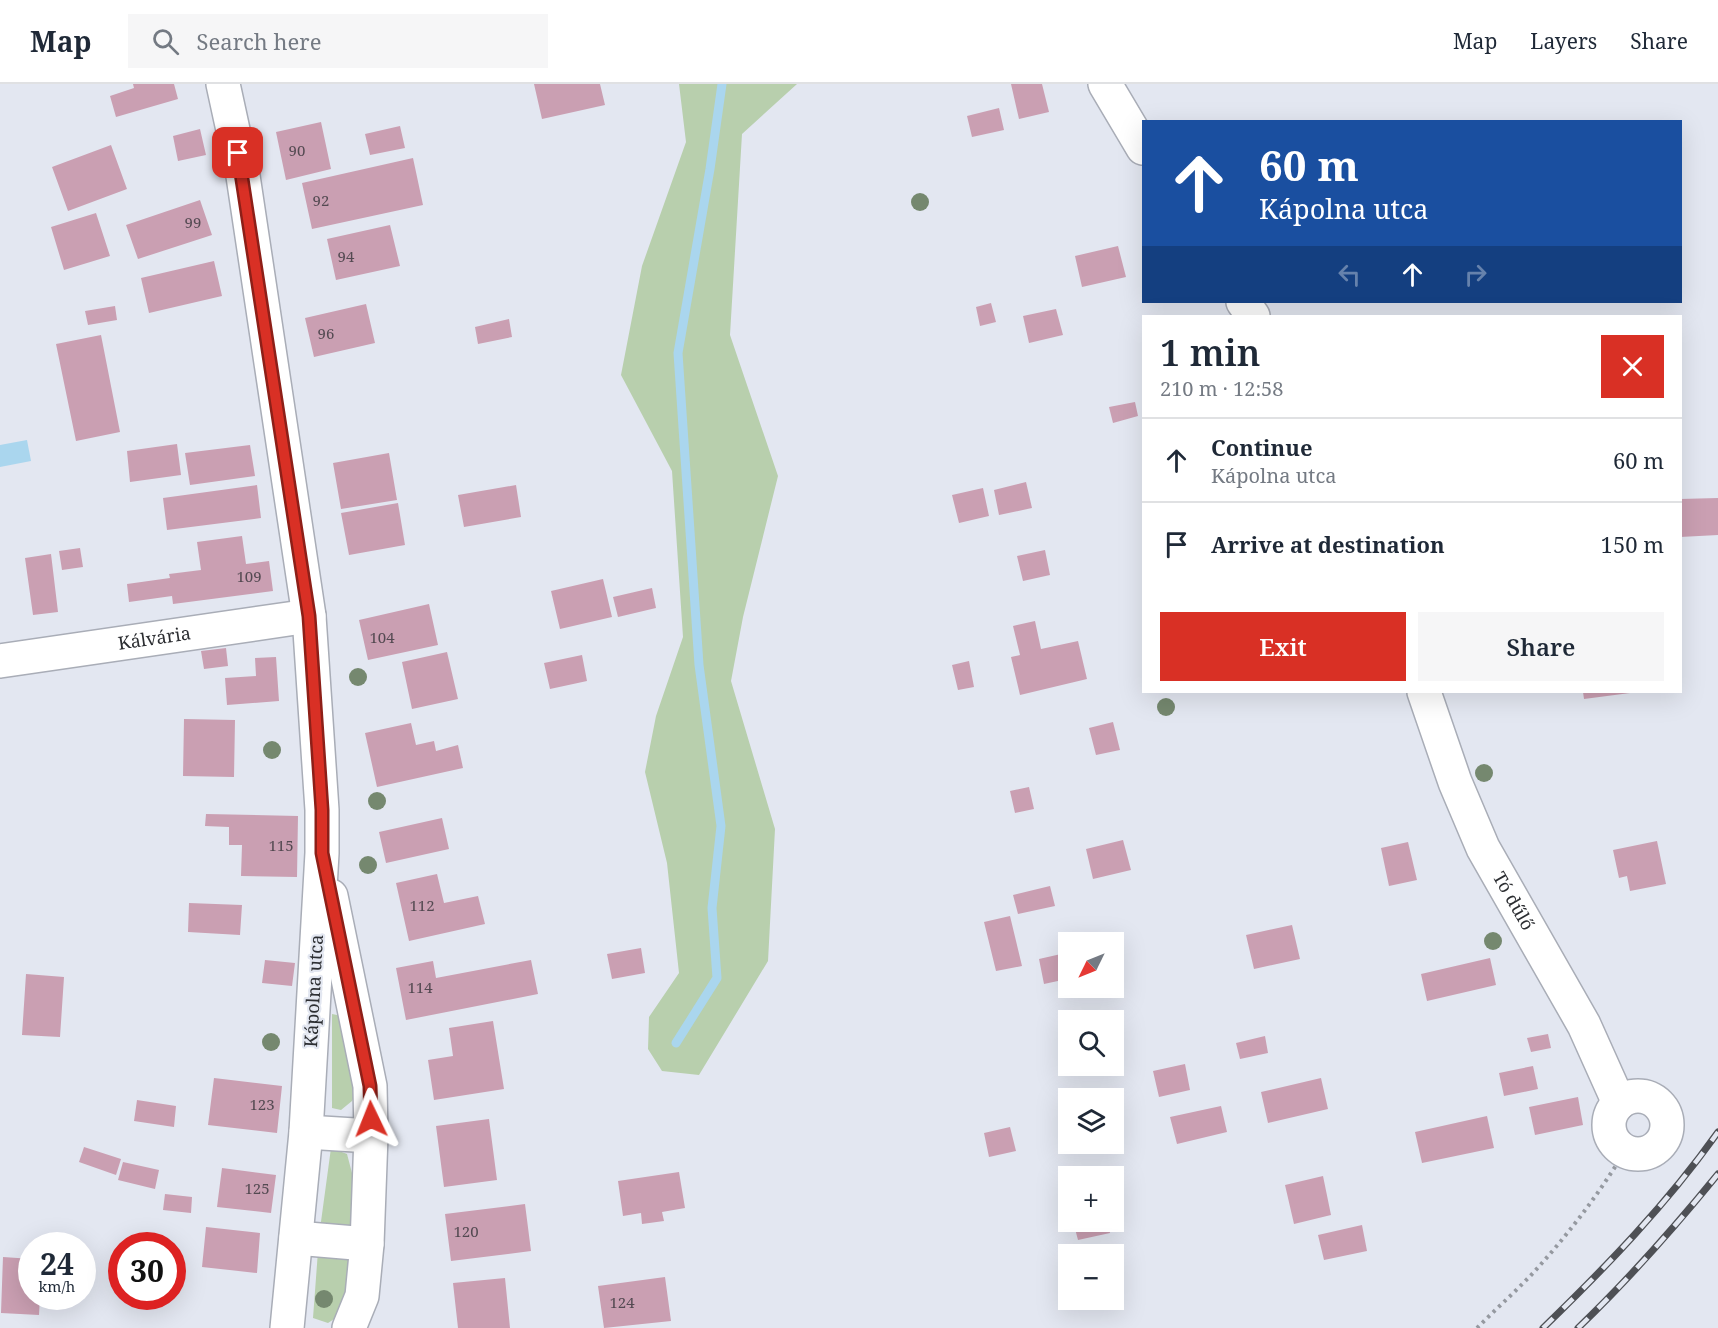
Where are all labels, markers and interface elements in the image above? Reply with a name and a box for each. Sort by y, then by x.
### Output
search box [128,14,548,68]
text: Map [30,22,92,60]
icon: search [149,25,182,58]
text: Search here [197,26,321,56]
text: Map [1453,27,1497,55]
text: Layers [1530,27,1597,55]
text: Share [1630,27,1688,55]
pin [212,127,263,178]
icon: arrive [221,136,254,169]
text: 60 m [1259,136,1359,193]
house number: 90 [289,140,305,160]
icon: ahead [1160,144,1238,222]
house number: 92 [313,190,329,210]
text: Kápolna utca [1259,190,1428,227]
house number: 99 [185,212,201,232]
house number: 94 [338,246,355,266]
icon: left [1333,258,1366,291]
icon: ahead [1396,258,1429,291]
icon: right [1459,258,1492,291]
house number: 96 [318,323,334,343]
text: 1 min [1160,328,1261,377]
button: close [1601,335,1664,398]
text: 210 m · 12:58 [1160,375,1283,402]
text: Continue [1211,432,1313,462]
icon: ahead [1160,444,1193,477]
text: 60 m [1613,445,1664,475]
text: Kápolna utca [1211,462,1336,489]
icon: arrive [1160,528,1193,561]
text: Arrive at destination [1211,529,1445,559]
text: 150 m [1601,529,1664,559]
house number: 109 [236,566,262,586]
button: Exit [1160,612,1406,681]
button: Share [1418,612,1664,681]
street label: Kálvária [116,620,192,655]
house number: 104 [369,627,395,647]
house number: 115 [268,835,294,855]
street label: Tó dűlő [1488,867,1540,934]
house number: 112 [409,895,435,915]
north arrow [1058,932,1124,998]
map controls [1058,932,1124,1310]
street label: Kápolna utca [298,934,328,1048]
house number: 114 [407,977,433,997]
button: search [1058,1010,1124,1076]
position arrow [339,1087,403,1151]
button: layers [1058,1088,1124,1154]
house number: 123 [249,1094,275,1114]
button: + [1058,1166,1124,1232]
house number: 125 [244,1178,270,1198]
house number: 120 [453,1221,479,1241]
speed limit sign: 30 [108,1232,186,1310]
text: 24 [40,1243,74,1284]
button: − [1058,1244,1124,1310]
text: km/h [39,1276,75,1296]
house number: 124 [609,1292,635,1312]

